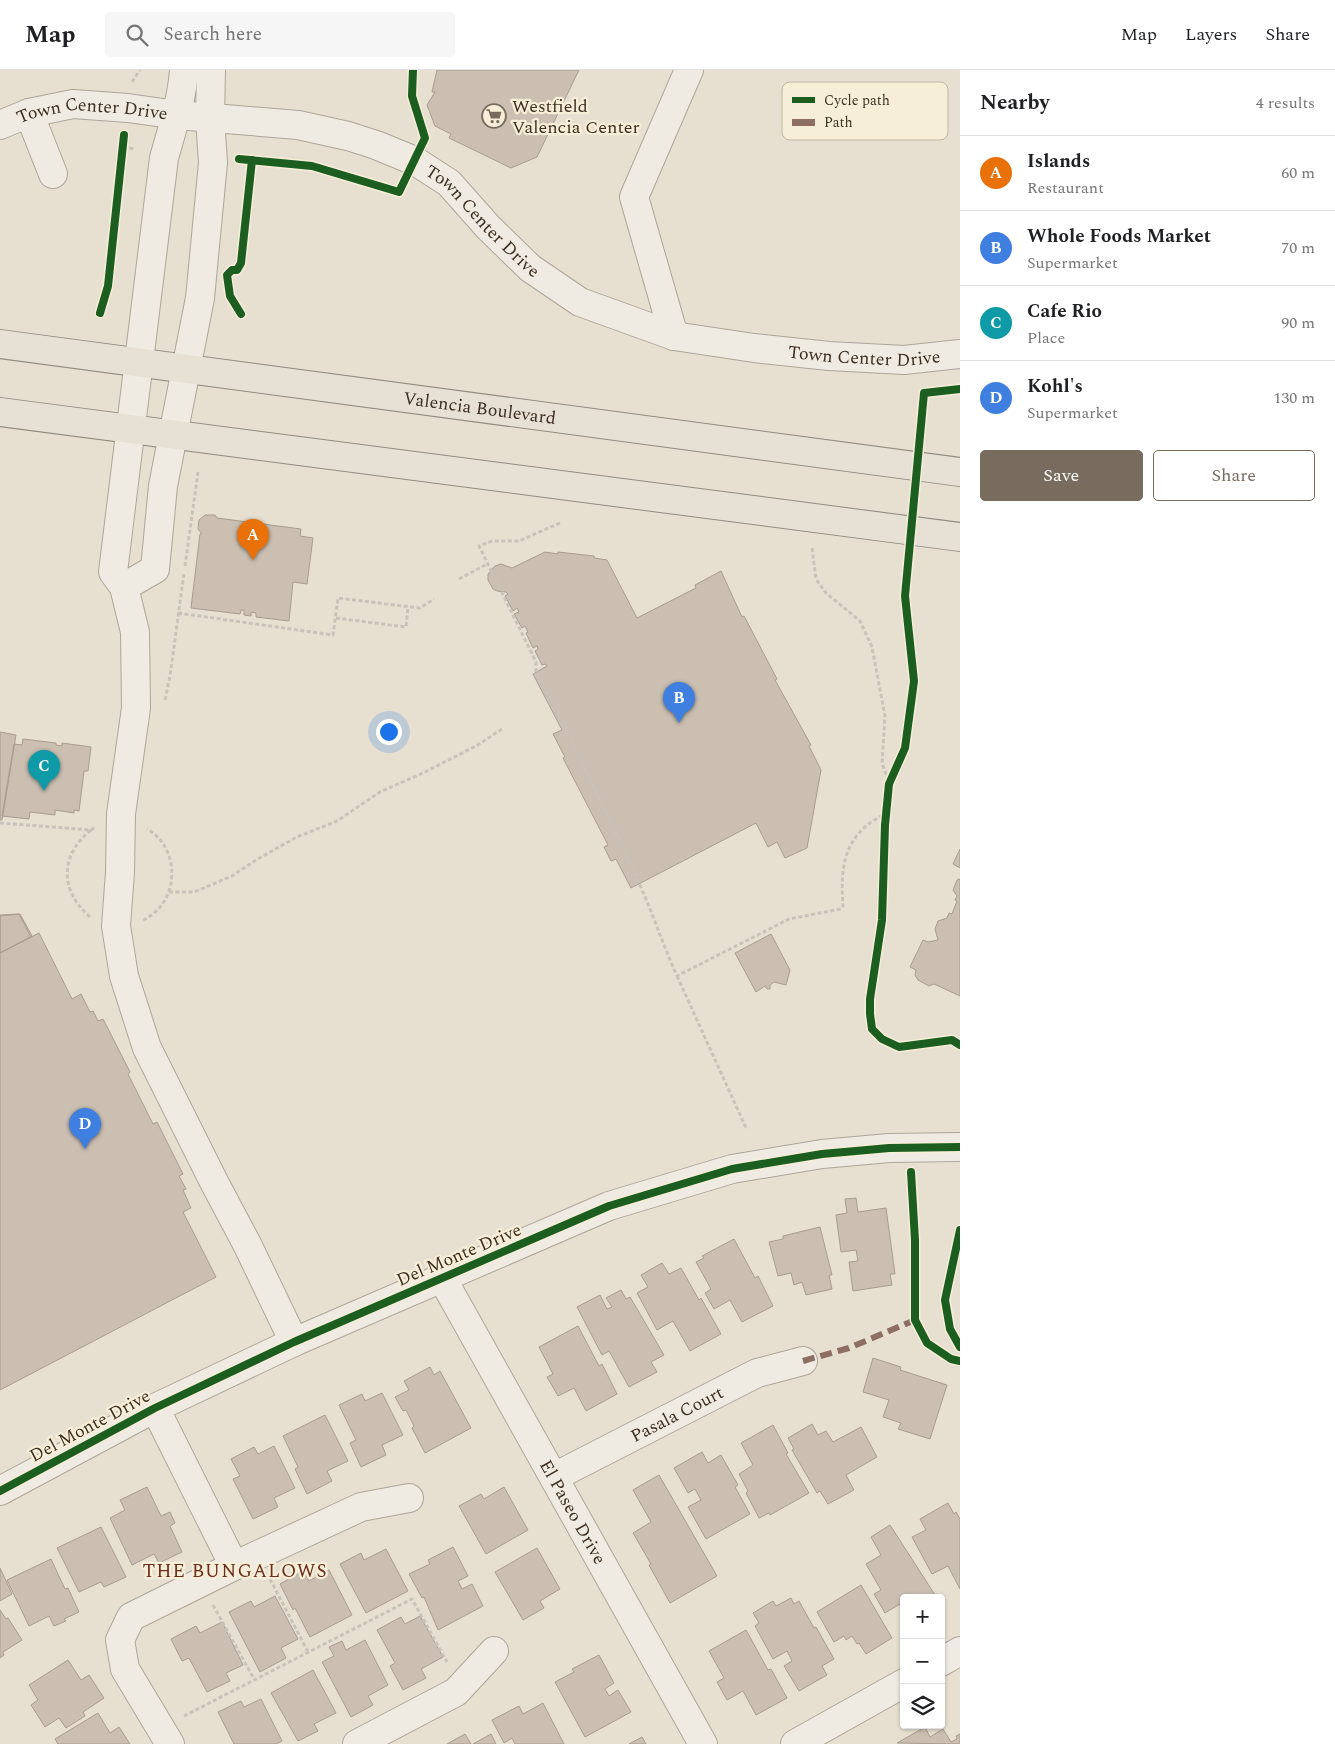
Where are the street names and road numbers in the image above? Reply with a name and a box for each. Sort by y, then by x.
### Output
street label: Town Center Drive [12,90,169,130]
street label: Town Center Drive [420,158,545,284]
street label: Town Center Drive [787,338,942,374]
street label: Valencia Boulevard [402,384,558,432]
street label: Del Monte Drive [392,1216,526,1294]
street label: Pasala Court [625,1379,728,1449]
street label: Del Monte Drive [25,1383,155,1469]
street label: El Paseo Drive [533,1454,613,1569]

